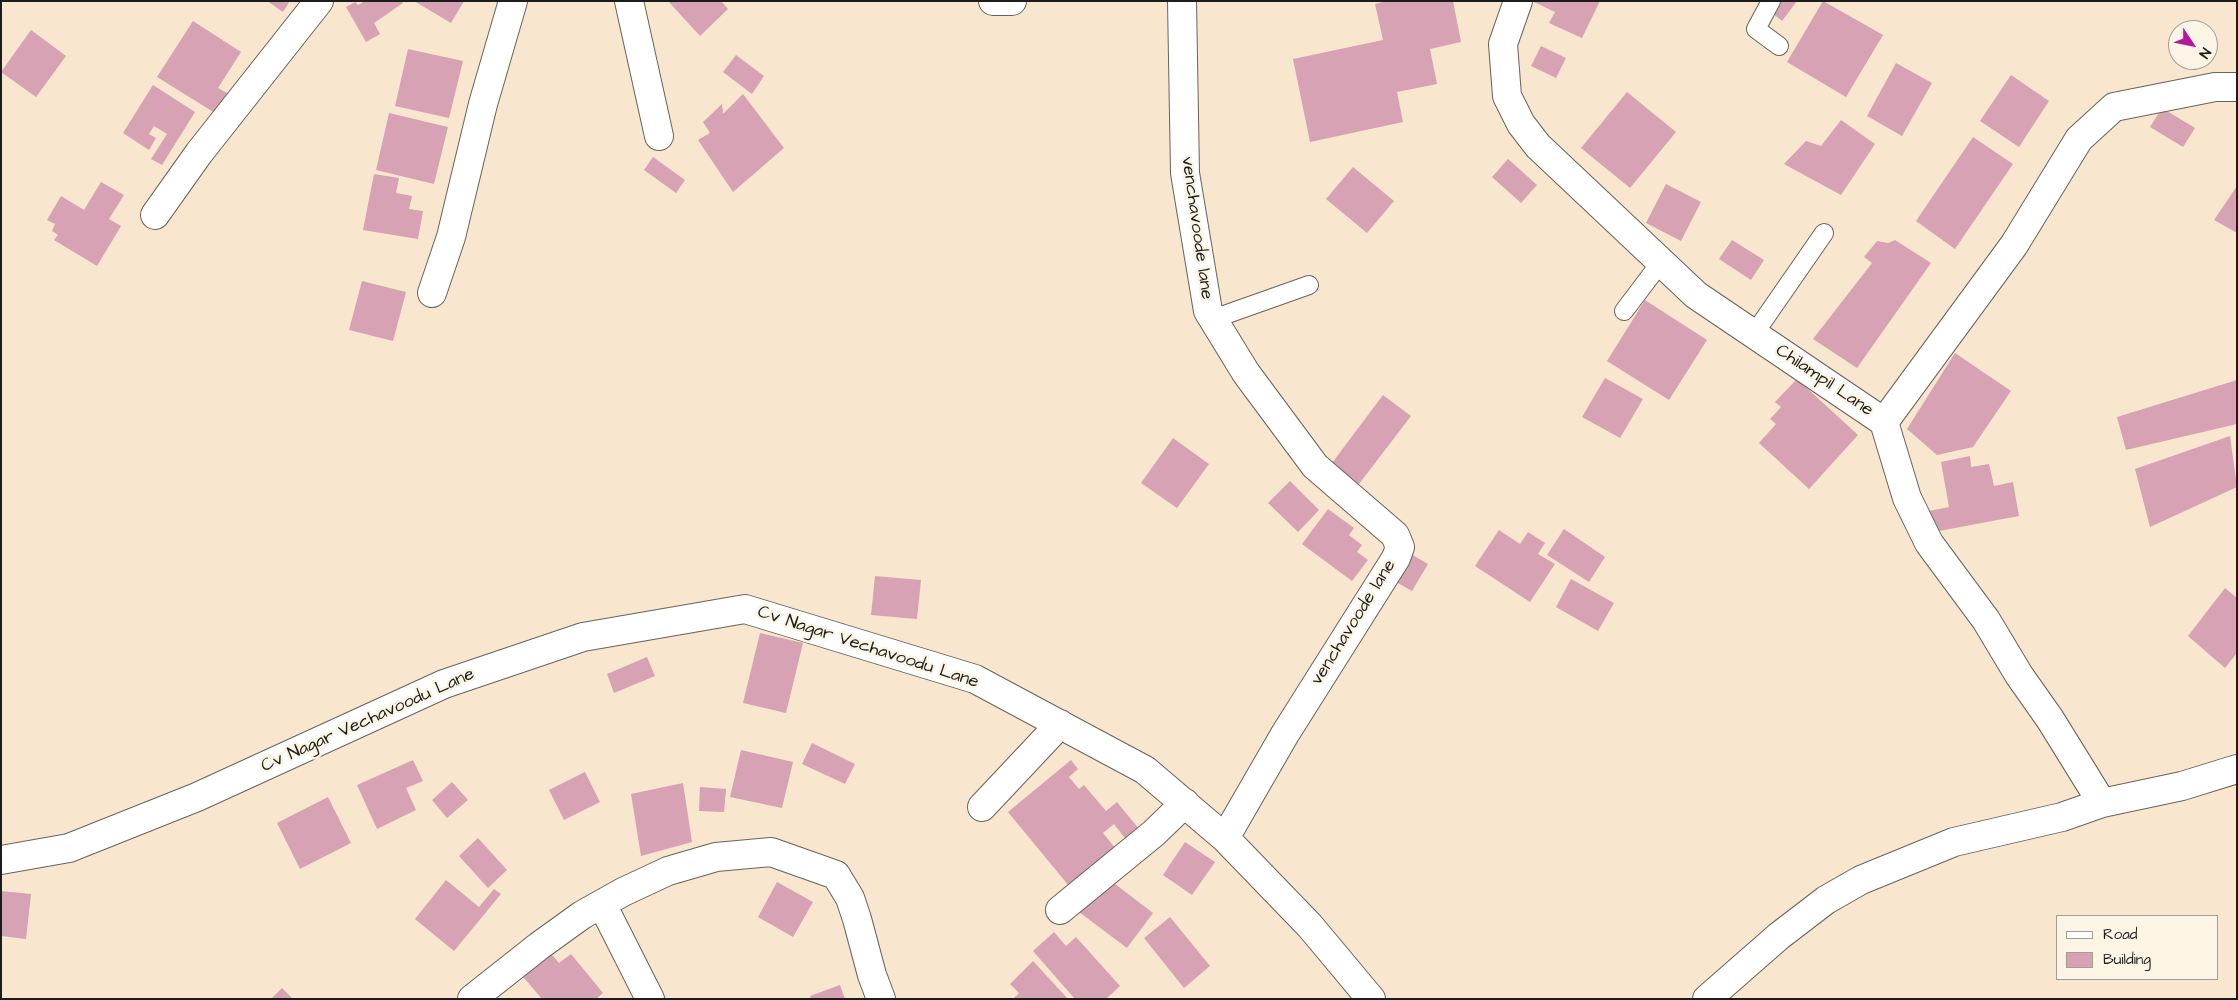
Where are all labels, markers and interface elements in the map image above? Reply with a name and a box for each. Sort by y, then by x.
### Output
north arrow [2168,20,2218,70]
text: N [2194,44,2215,62]
street label: venchavoode lane [1175,155,1217,301]
street label: Chilampil Lane [1771,340,1877,422]
street label: venchavoode lane [1307,556,1401,690]
street label: Cv Nagar Vechavoodu Lane [755,602,981,694]
street label: Cv Nagar Vechavoodu Lane [258,664,478,778]
legend [2056,915,2218,980]
text: Road [2103,924,2137,945]
text: Building [2103,949,2151,970]

